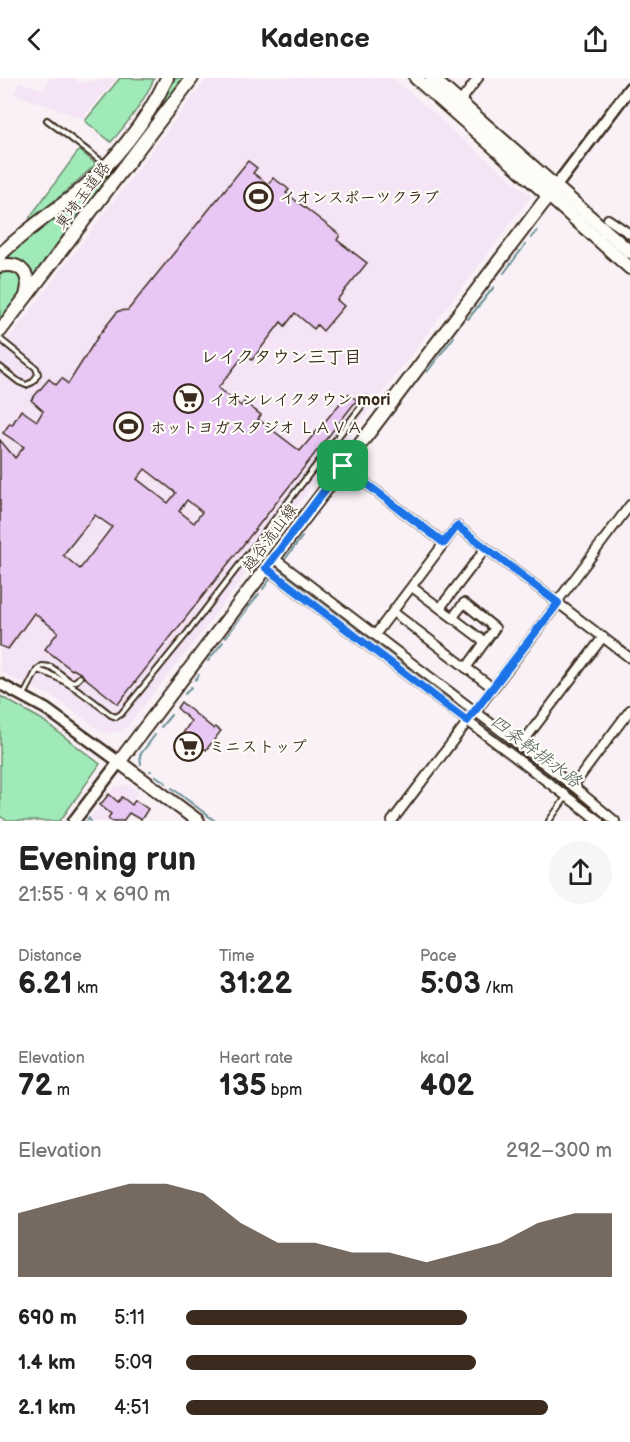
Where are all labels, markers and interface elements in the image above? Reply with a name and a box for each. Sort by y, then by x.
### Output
icon: back [18,23,51,56]
text: Kadence [260,23,370,55]
icon: share [579,23,612,56]
street label: 東埼玉道路 [52,158,115,234]
sports icon: イオンスポーツクラブ [243,181,275,213]
place label: イオンスポーツクラブ [280,189,439,208]
district label: レイクタウン三丁目 [200,347,362,368]
supermarket icon: イオンレイクタウン mori [173,383,205,415]
place label: イオンレイクタウン mori [210,391,391,410]
sports icon: ホットヨガスタジオ ＬＡＶＡ [113,411,145,443]
place label: ホットヨガスタジオ ＬＡＶＡ [150,419,363,438]
pin [317,440,368,491]
icon: arrive [326,449,359,482]
street label: 越谷流山線 [239,500,302,576]
water label: 四条幹排水路 [486,711,586,793]
supermarket icon: ミニストップ [172,730,204,762]
place label: ミニストップ [209,738,307,757]
text: Evening run [18,840,196,880]
button: share [549,841,612,904]
text: 21:55 · 9 × 690 m [18,883,170,907]
text: Distance [18,947,82,966]
text: Time [219,947,254,966]
text: Pace [420,947,456,966]
text: 6.21 [18,966,73,1002]
text: 31:22 [219,966,292,1002]
text: 5:03 [420,966,481,1002]
text: km [73,979,98,998]
text: /km [481,979,513,998]
text: Elevation [18,1049,85,1068]
text: Heart rate [219,1049,293,1068]
text: kcal [420,1049,449,1068]
text: 72 [18,1068,53,1104]
text: 135 [219,1068,266,1104]
text: 402 [420,1068,474,1104]
text: m [53,1081,70,1100]
text: bpm [266,1081,302,1100]
text: Elevation [18,1139,101,1163]
text: 292–300 m [506,1139,612,1163]
text: 690 m [18,1306,77,1330]
text: 5:11 [114,1306,145,1330]
text: 1.4 km [18,1351,76,1375]
text: 5:09 [114,1351,153,1375]
text: 2.1 km [18,1396,76,1420]
text: 4:51 [114,1396,149,1420]

